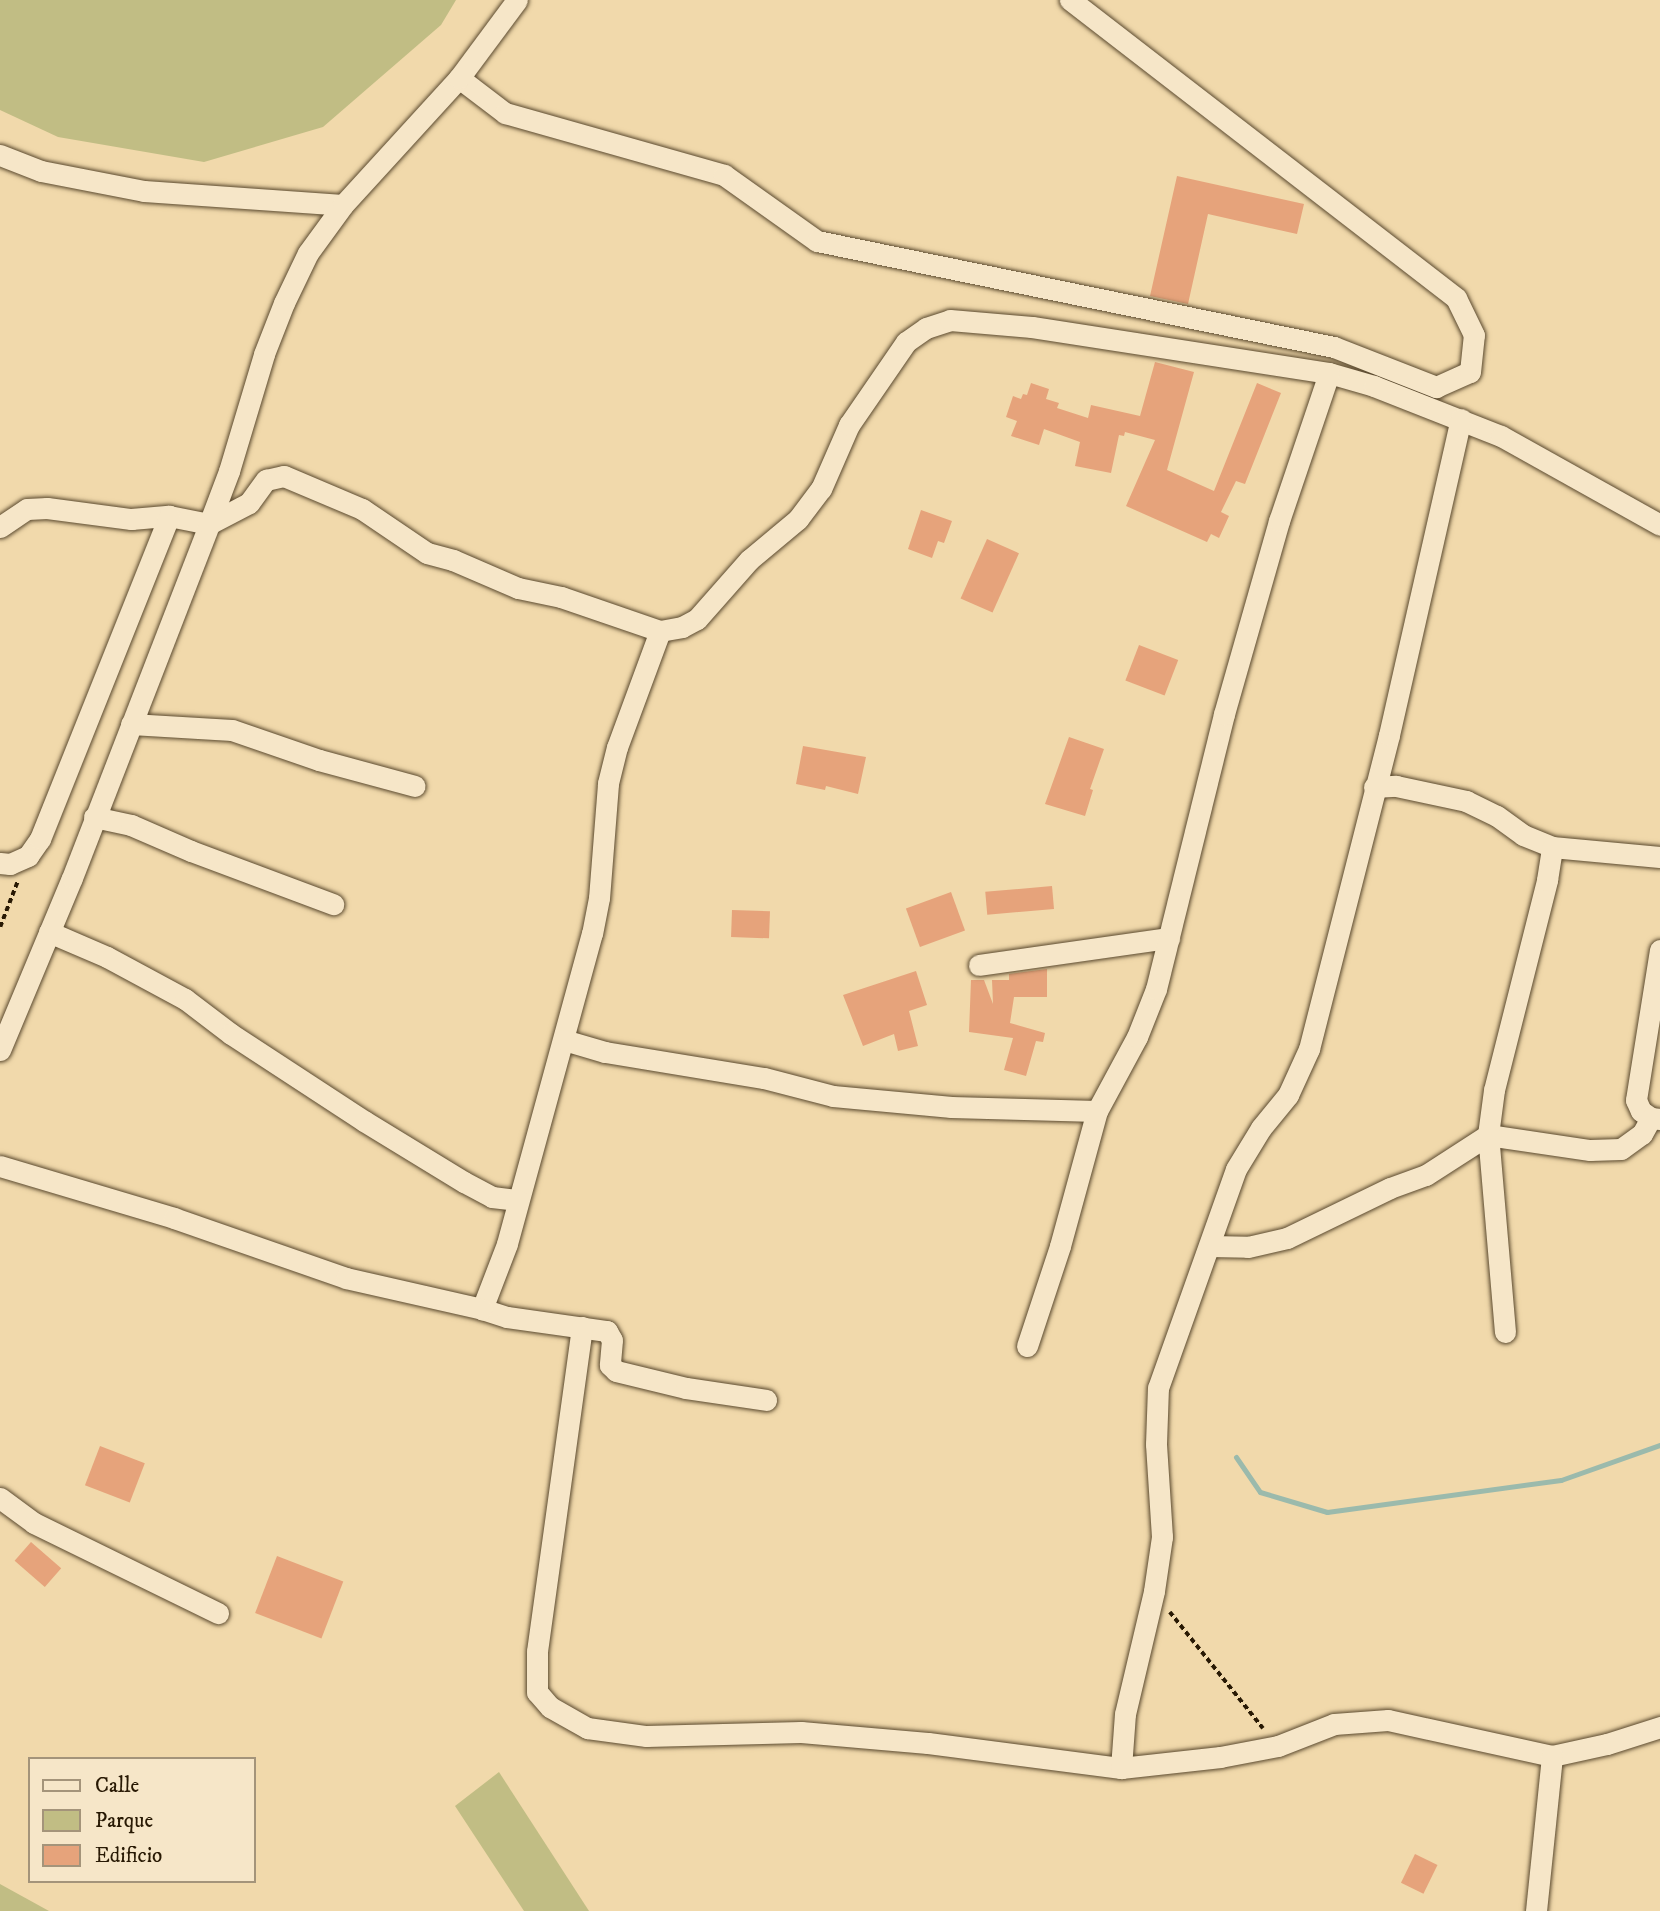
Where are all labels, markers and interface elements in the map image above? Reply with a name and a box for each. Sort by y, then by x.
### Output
legend [28,1757,256,1883]
text: Calle [95,1773,139,1799]
text: Parque [95,1808,153,1834]
text: Edificio [95,1843,162,1869]

